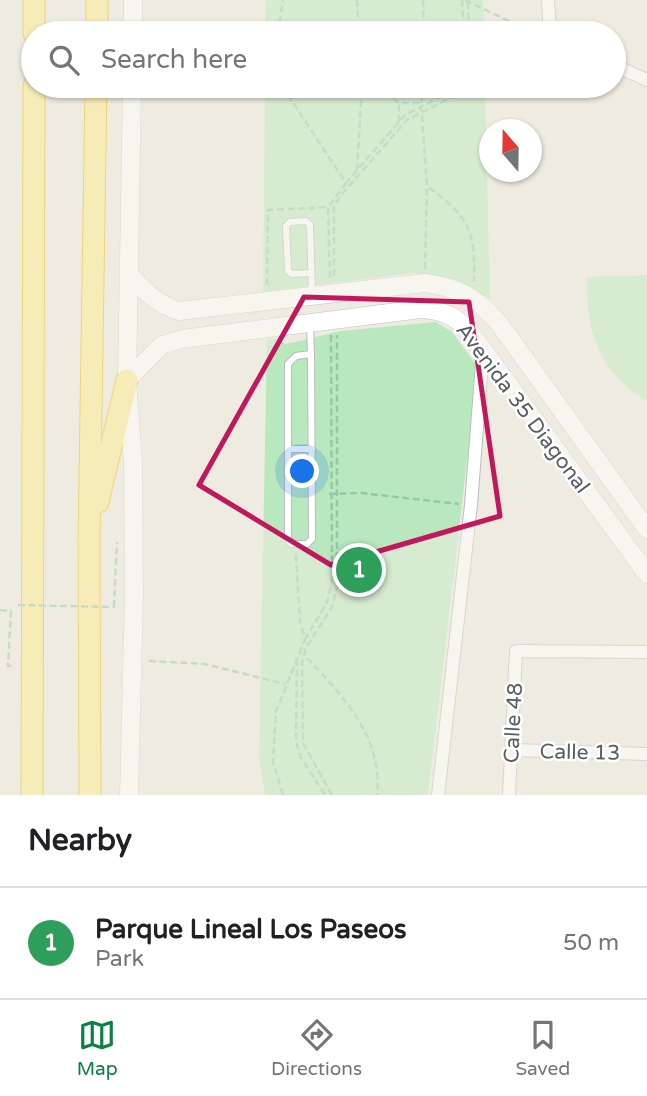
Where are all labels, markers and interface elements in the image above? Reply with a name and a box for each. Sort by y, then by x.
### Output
search box [21,21,626,98]
icon: search [45,41,83,79]
text: Search here [101,44,247,75]
north arrow [479,119,542,182]
street label: Avenida 35 Diagonal [450,318,595,498]
your location [285,454,319,488]
pin: 1 [336,544,382,596]
street label: Calle 48 [499,682,528,764]
street label: Calle 13 [539,739,620,766]
text: Nearby [28,822,132,859]
text: Parque Lineal Los Paseos [95,914,406,945]
text: 1 [44,929,58,957]
text: 50 m [563,929,619,957]
text: Park [95,945,144,973]
tab: Map [77,1016,118,1080]
tab: Directions [271,1016,362,1080]
tab: Saved [515,1016,570,1080]

